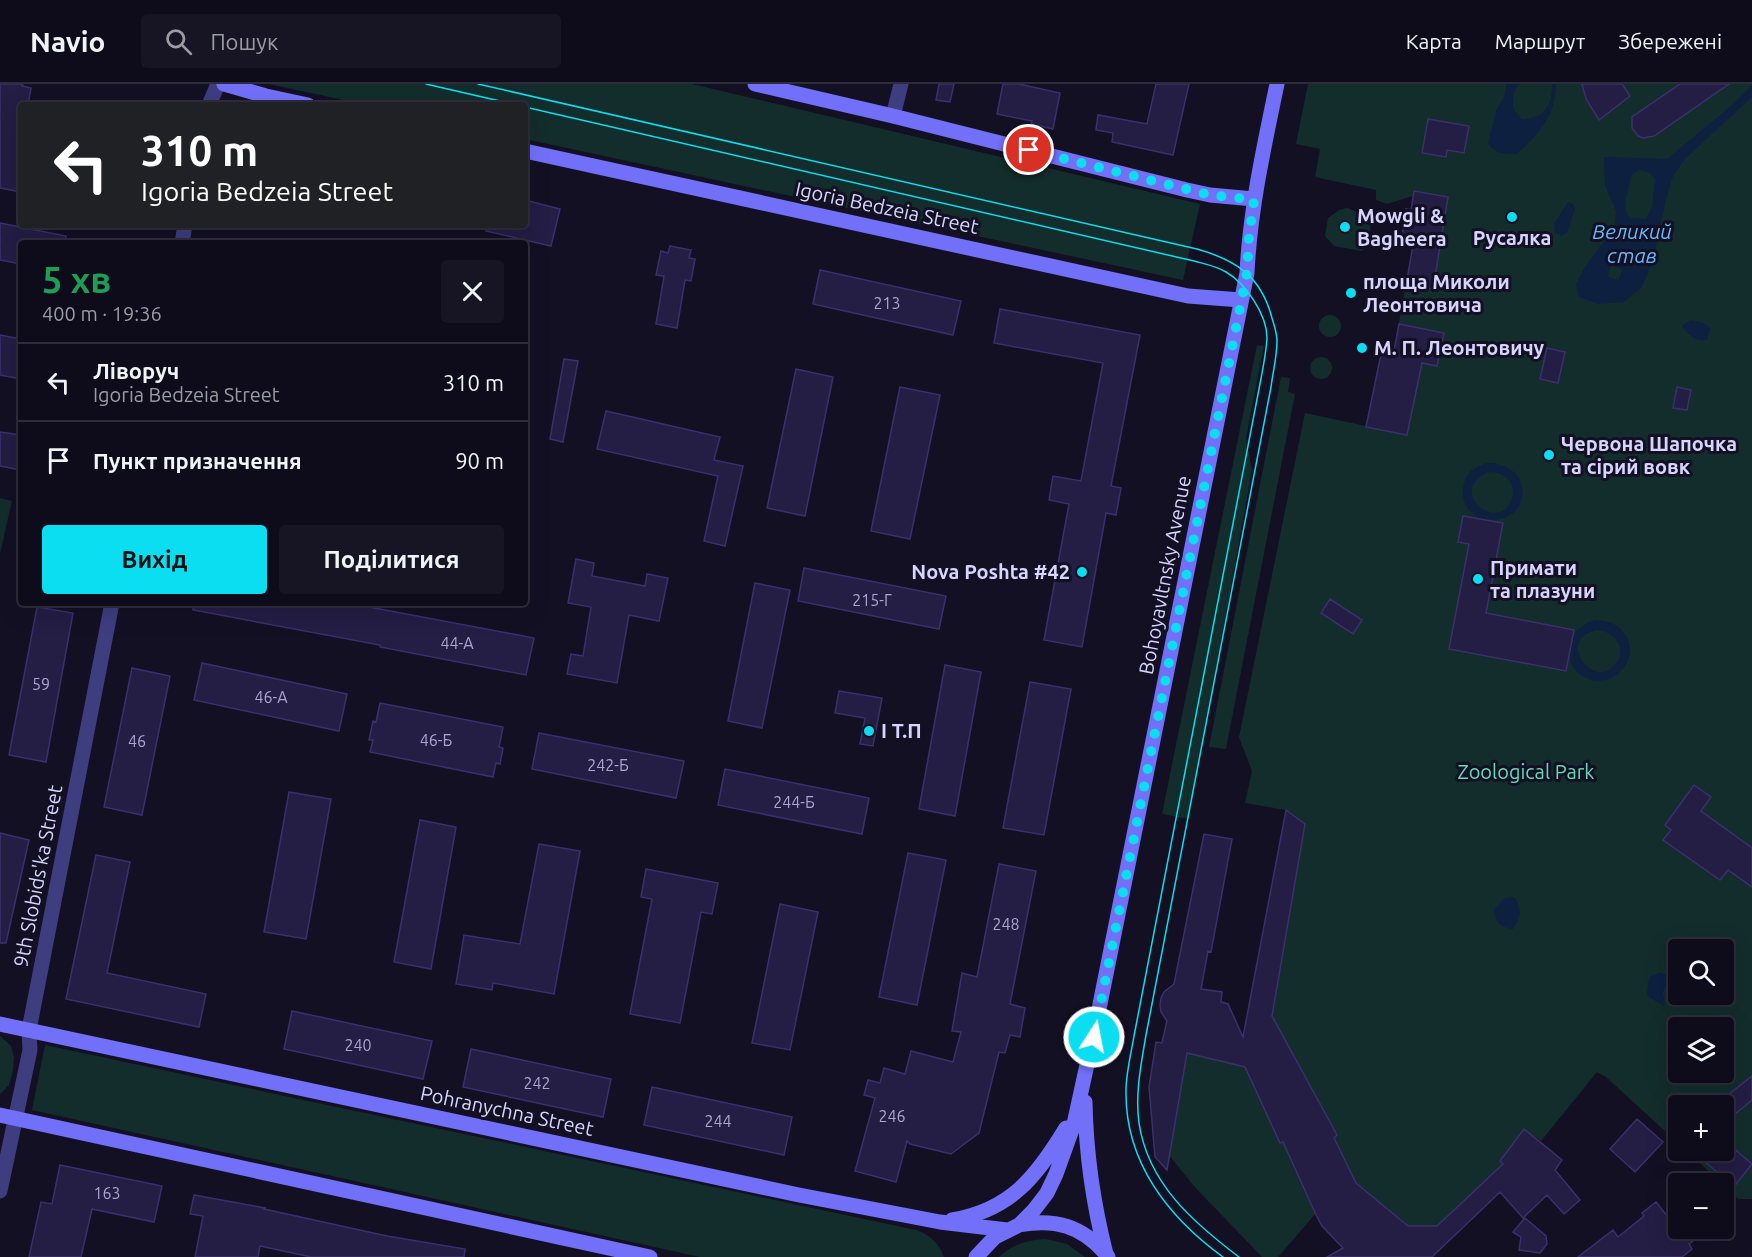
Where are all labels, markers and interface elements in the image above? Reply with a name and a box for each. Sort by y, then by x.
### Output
search box [141,14,561,68]
icon: search [162,25,195,58]
text: Navio [30,26,105,57]
text: Пошук [210,29,278,54]
text: Карта [1406,29,1462,53]
text: Маршрут [1495,29,1585,53]
text: Збережені [1618,29,1722,53]
pin [1003,124,1054,175]
icon: left [42,126,120,204]
text: 310 m [141,127,258,174]
icon: arrive [1012,133,1045,166]
text: Igoria Bedzeia Street [141,176,393,206]
street label: Igoria Bedzeia Street [793,177,981,238]
place label: Mowgli & Bagheera [1357,204,1447,250]
marker: Русалка [1505,210,1519,224]
water label: Великий став [1592,219,1672,267]
marker: Mowgli & Bagheera [1338,220,1352,234]
place label: Русалка [1473,226,1551,249]
text: 5 хв [42,259,111,300]
button: close [441,260,504,323]
place label: площа Миколи Леонтовича [1363,270,1510,316]
marker: площа Миколи Леонтовича [1344,286,1358,300]
house number: 213 [873,294,901,312]
text: 400 m · 19:36 [42,302,162,325]
place label: М. П. Леонтовичу [1374,336,1545,359]
marker: М. П. Леонтовичу [1355,341,1369,355]
text: Ліворуч [93,358,179,383]
icon: left [42,366,75,399]
text: 310 m [443,370,504,395]
text: Igoria Bedzeia Street [93,383,280,406]
place label: Червона Шапочка та сірий вовк [1561,432,1737,478]
icon: arrive [42,444,75,477]
text: Пункт призначення [93,448,302,473]
text: 90 m [455,448,504,473]
marker: Червона Шапочка та сірий вовк [1542,448,1556,462]
street label: Bohoyavltnsky Avenue [1134,474,1195,676]
button: Вихід [42,525,267,594]
button: Поділитися [279,525,504,594]
place label: Примати та плазуни [1490,556,1595,602]
place label: Nova Poshta #42 [911,560,1070,583]
marker: Nova Poshta #42 [1075,565,1089,579]
marker: Примати та плазуни [1471,572,1485,586]
house number: 215-Г [852,591,892,609]
house number: 44-А [440,634,474,652]
house number: 59 [32,675,50,693]
house number: 46-А [254,688,288,706]
place label: І Т.П [881,719,922,742]
marker: І Т.П [862,724,876,738]
house number: 46-Б [420,731,452,749]
house number: 46 [128,732,146,750]
house number: 242-Б [587,756,629,774]
park label: Zoological Park [1458,760,1594,783]
street label: 9th Slobids'ka Street [9,783,66,969]
house number: 244-Б [773,793,815,811]
house number: 248 [992,915,1020,933]
map controls [1668,939,1734,1239]
button: search [1668,939,1734,1005]
position arrow [1062,1005,1126,1069]
button: layers [1668,1017,1734,1083]
house number: 240 [344,1036,372,1054]
house number: 242 [523,1074,551,1092]
street label: Pohranychna Street [418,1081,596,1140]
button: + [1668,1095,1734,1161]
house number: 246 [878,1107,906,1125]
house number: 244 [704,1112,732,1130]
button: − [1668,1173,1734,1239]
house number: 163 [93,1184,121,1202]

